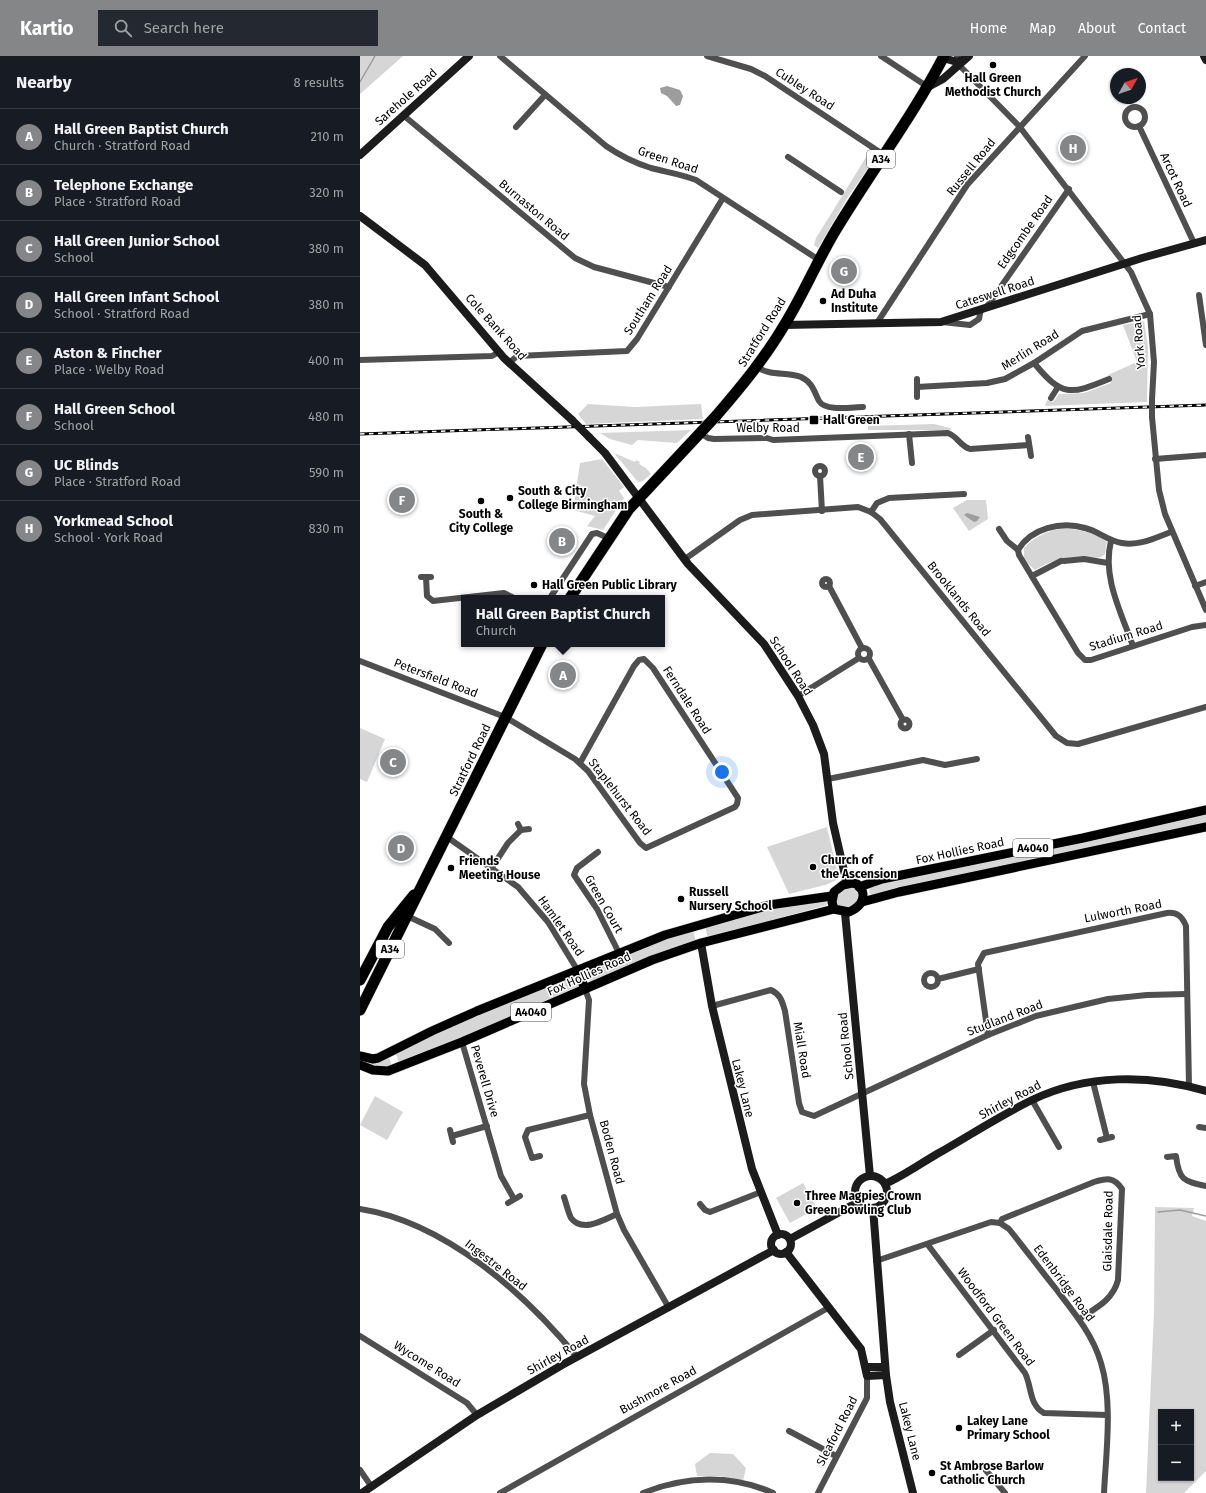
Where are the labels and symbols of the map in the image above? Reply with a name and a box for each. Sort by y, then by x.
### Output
marker: Hall Green Methodist Church [988,60,998,70]
street label: Sarehole Road [372,65,440,129]
street label: Cubley Road [773,65,837,113]
north arrow [1110,68,1146,104]
place label: Hall Green Methodist Church [945,71,1041,99]
pin: H [1060,133,1086,163]
street label: Russell Road [944,135,998,199]
street label: Green Road [636,144,700,176]
road number: A34 [867,150,895,168]
street label: Arcot Road [1157,150,1195,210]
street label: Burnaston Road [496,177,572,243]
street label: Edgcombe Road [994,192,1056,272]
pin: G [831,256,857,286]
street label: Southam Road [621,263,675,337]
street label: Cateswell Road [954,274,1036,312]
place label: Ad Duha Institute [830,287,878,315]
street label: Cole Bank Road [463,291,529,363]
street label: Stratford Road [735,295,789,369]
marker: Ad Duha Institute [818,296,828,306]
street label: York Road [1130,314,1148,370]
street label: Merlin Road [999,327,1061,373]
place label: Hall Green [823,413,880,427]
marker: Hall Green [808,414,820,426]
street label: Welby Road [736,421,800,435]
pin: E [848,442,874,472]
place label: South & City College Birmingham [518,484,627,512]
pin: F [389,485,415,515]
marker: South & City College Birmingham [505,493,515,503]
marker: South & City College [476,496,486,506]
place label: South & City College [449,507,513,535]
pin: B [549,526,575,556]
street label: Brooklands Road [924,559,994,639]
place label: Hall Green Public Library [542,578,678,592]
marker: Hall Green Public Library [529,580,539,590]
street label: Stadium Road [1088,618,1164,654]
street label: School Road [767,634,815,698]
street label: Petersfield Road [392,656,480,700]
pin: A [550,660,576,690]
street label: Ferndale Road [660,663,714,737]
street label: Stratford Road [446,721,494,799]
pin: C [380,747,406,777]
street label: Staplehurst Road [586,756,654,838]
your location [712,762,732,782]
pin: D [388,833,414,863]
street label: Fox Hollies Road [915,835,1005,867]
road number: A4040 [1013,839,1053,857]
place label: Church of the Ascension [821,853,897,881]
place label: Friends Meeting House [459,854,541,882]
marker: Church of the Ascension [808,862,818,872]
marker: Friends Meeting House [446,863,456,873]
street label: Green Court [582,873,627,936]
place label: Russell Nursery School [689,885,772,913]
street label: Hamlet Road [535,893,587,959]
marker: Russell Nursery School [676,894,686,904]
street label: Lulworth Road [1083,897,1163,925]
road number: A34 [376,940,404,958]
street label: Fox Hollies Road [545,949,633,999]
street label: Studland Road [965,997,1045,1039]
road number: A4040 [511,1003,551,1021]
street label: School Road [835,1012,857,1080]
street label: Miall Road [791,1021,813,1079]
street label: Peverell Drive [468,1043,502,1119]
street label: Lakey Lane [729,1057,757,1119]
street label: Shirley Road [977,1078,1043,1122]
street label: Boden Road [597,1118,627,1186]
place label: Three Magpies Crown Green Bowling Club [805,1189,921,1217]
street label: Glaisdale Road [1100,1190,1116,1272]
marker: Three Magpies Crown Green Bowling Club [792,1198,802,1208]
street label: Ingestre Road [462,1236,530,1294]
street label: Edenbridge Road [1031,1242,1097,1324]
street label: Woodford Green Road [954,1265,1038,1369]
street label: Shirley Road [525,1332,591,1378]
street label: Wycome Road [391,1338,463,1390]
street label: Bushmore Road [617,1363,699,1417]
street label: Sleaford Road [813,1394,861,1468]
street label: Lakey Lane [896,1400,924,1462]
place label: Lakey Lane Primary School [967,1414,1050,1442]
marker: Lakey Lane Primary School [954,1423,964,1433]
place label: St Ambrose Barlow Catholic Church [940,1459,1044,1487]
marker: St Ambrose Barlow Catholic Church [927,1468,937,1478]

